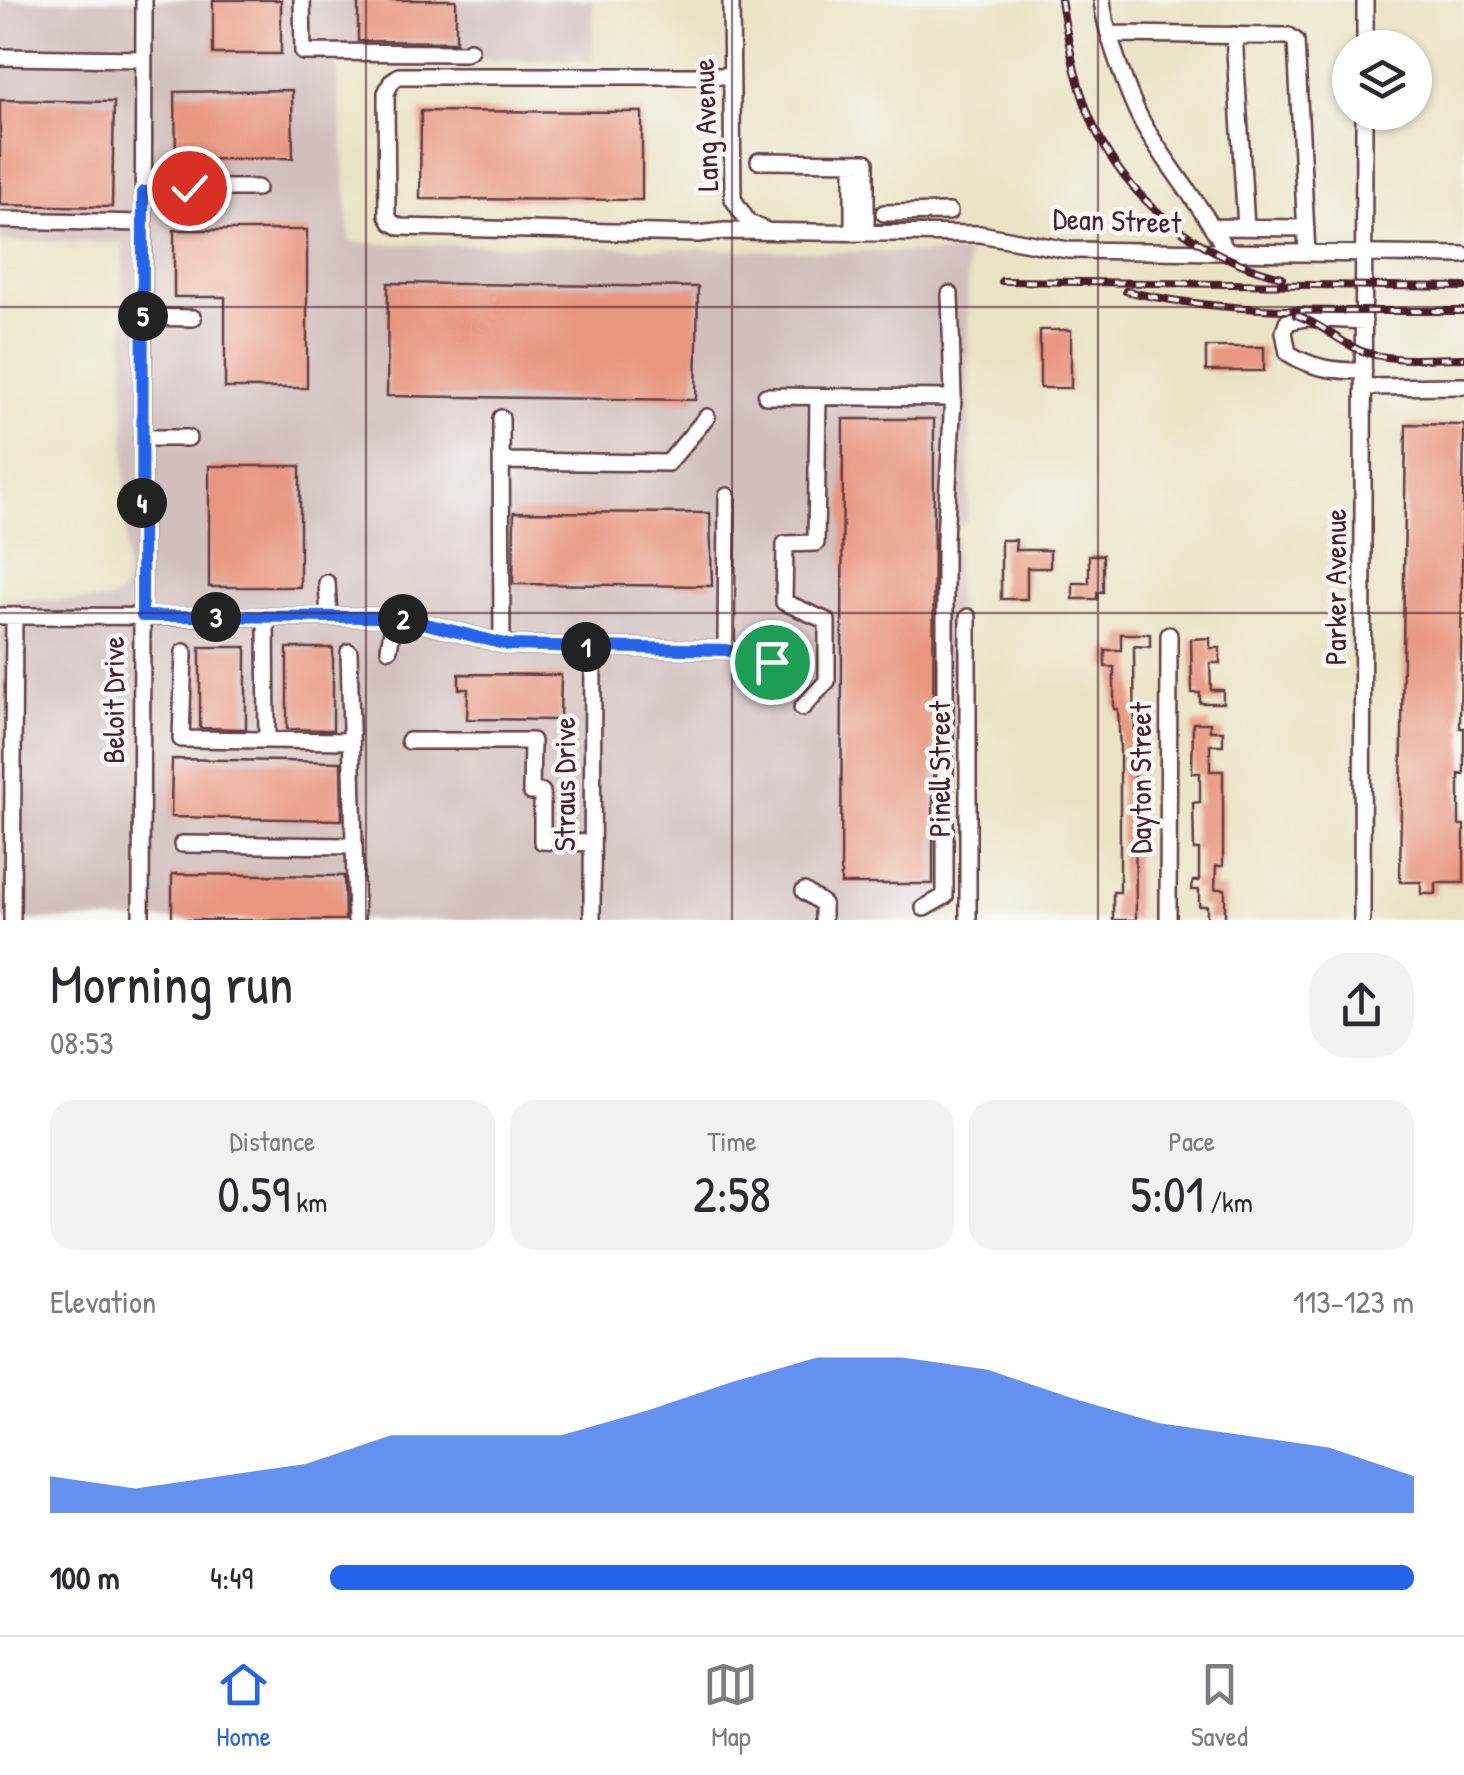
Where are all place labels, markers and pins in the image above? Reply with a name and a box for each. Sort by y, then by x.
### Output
pin [147,146,232,231]
pin: 5 [118,291,168,341]
pin: 4 [117,478,167,528]
pin: 3 [191,592,241,642]
pin: 2 [378,594,428,644]
pin [730,620,815,705]
pin: 1 [561,622,611,672]

